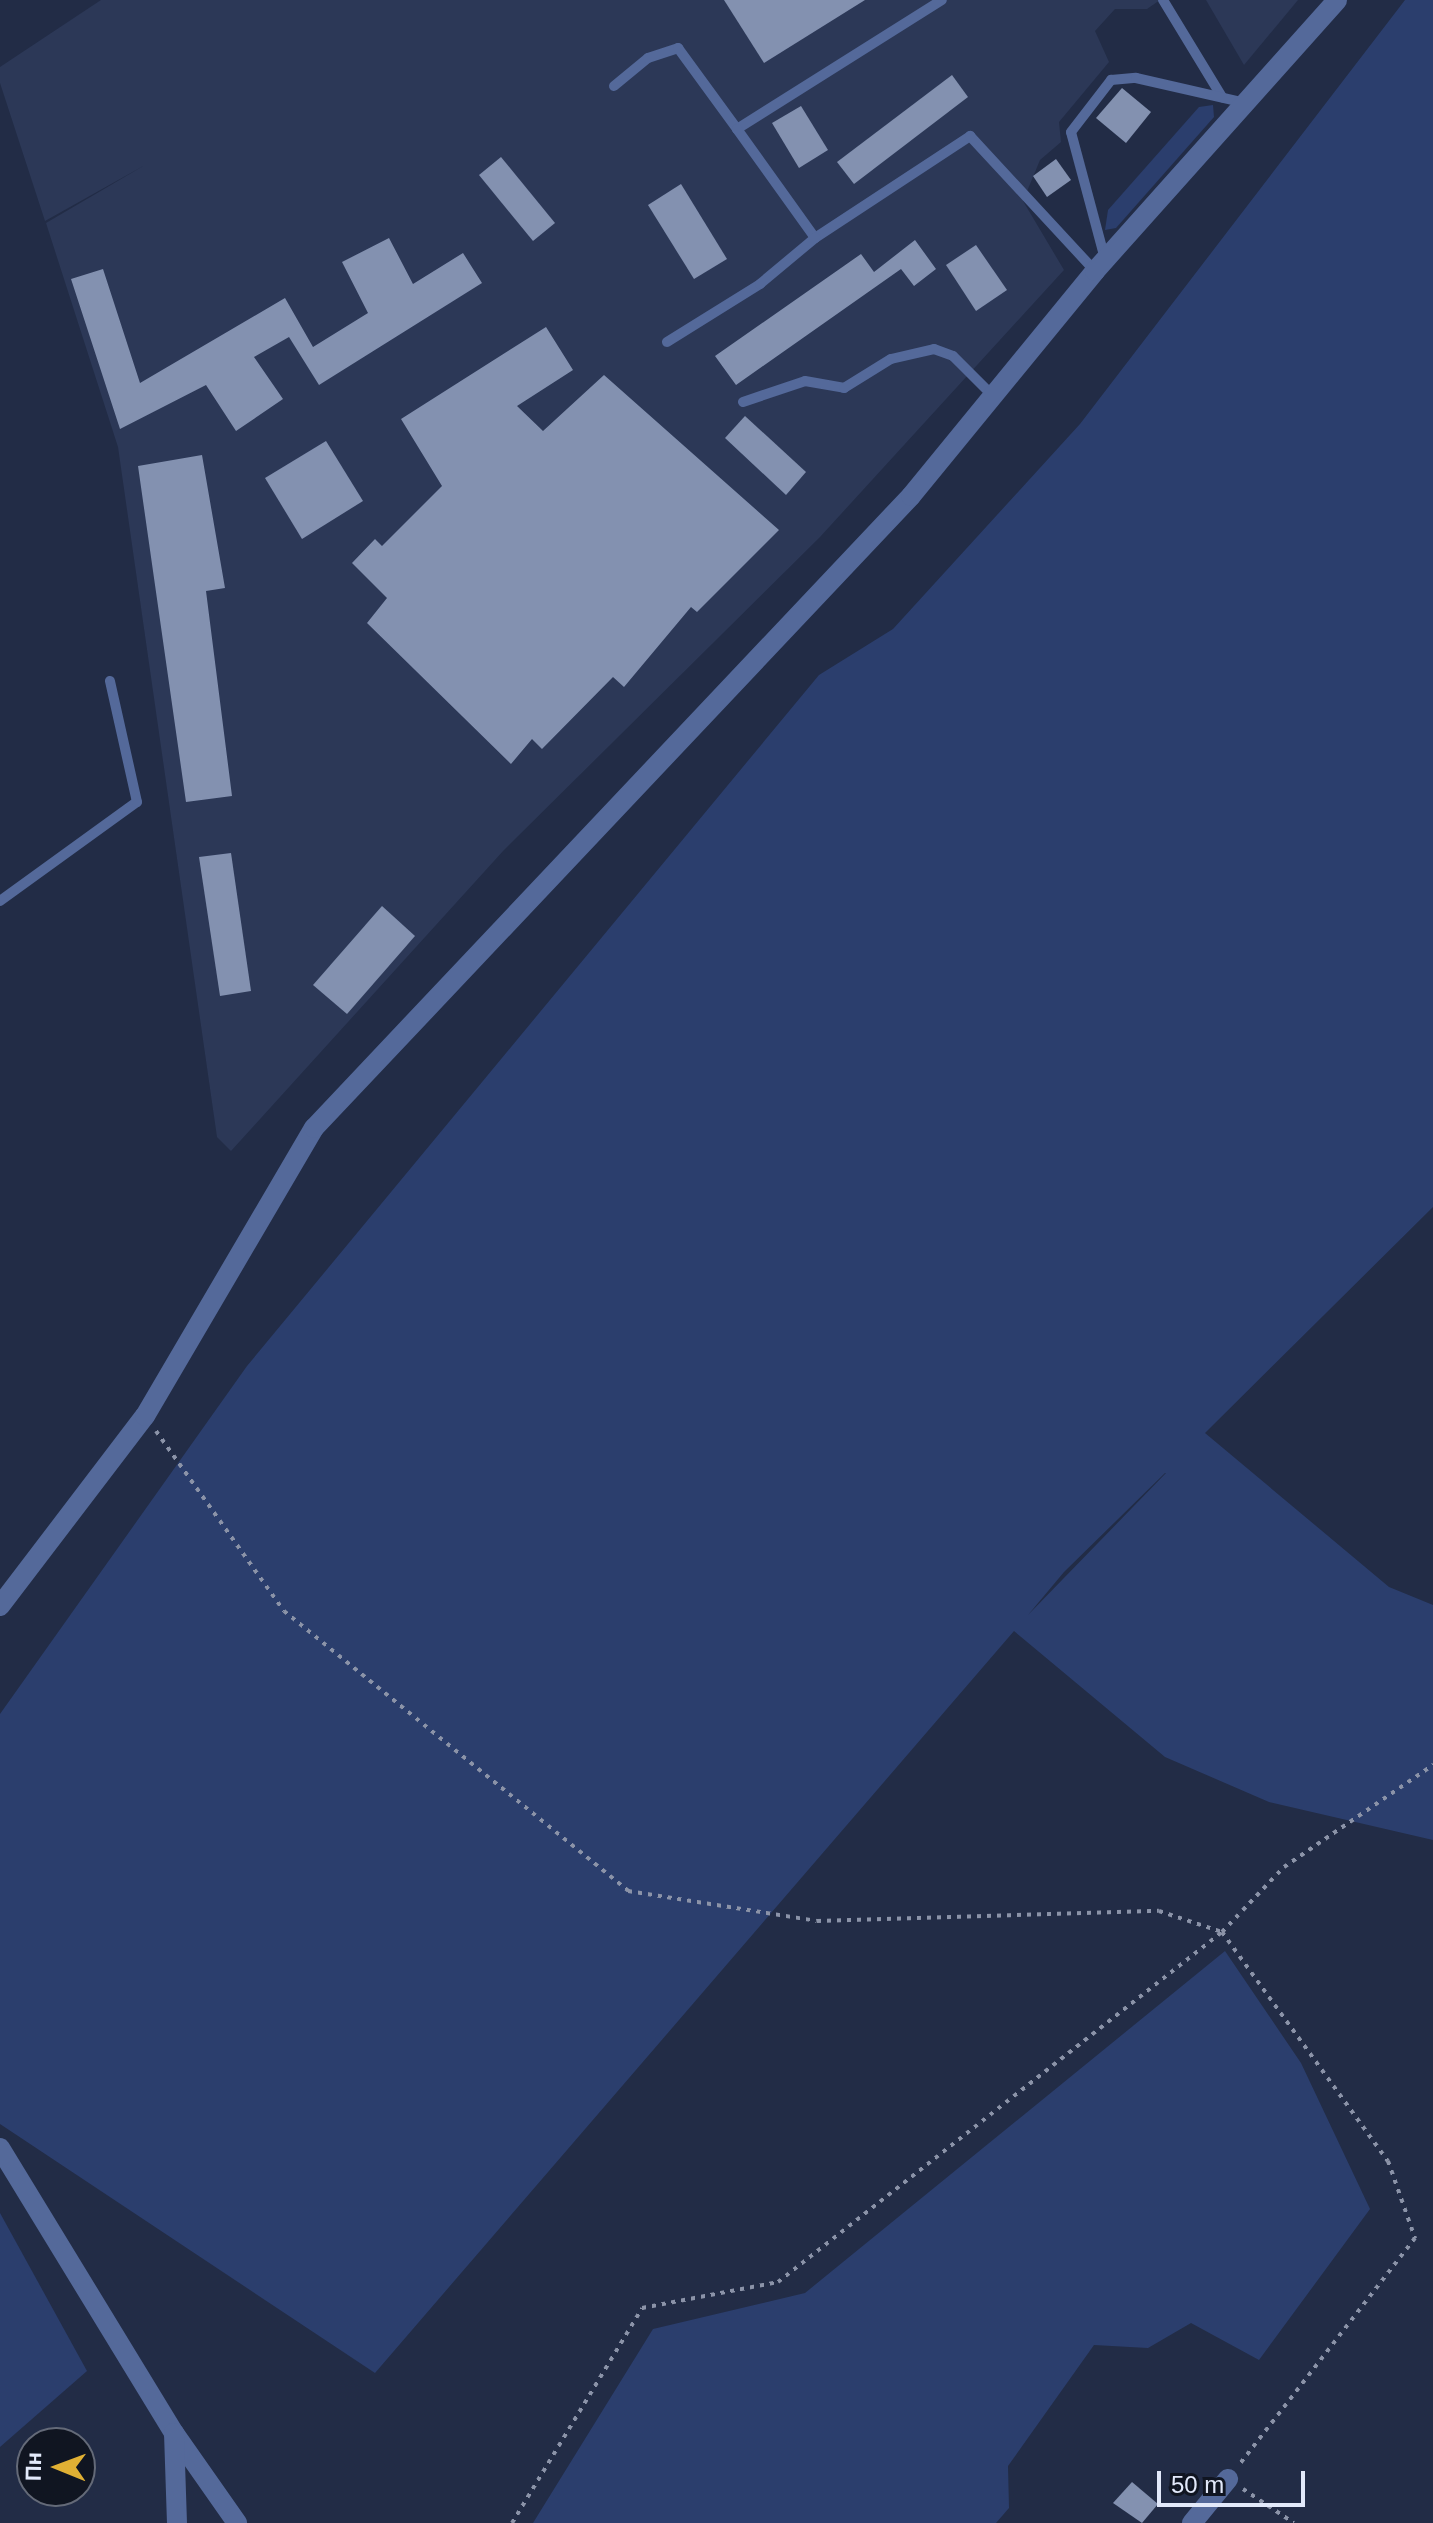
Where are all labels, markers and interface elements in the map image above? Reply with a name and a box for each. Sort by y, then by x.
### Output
north arrow [16,2427,96,2507]
text: Пн [21,2452,46,2481]
scale bar [1161,2455,1309,2505]
text: 50 m [1171,2471,1224,2498]

